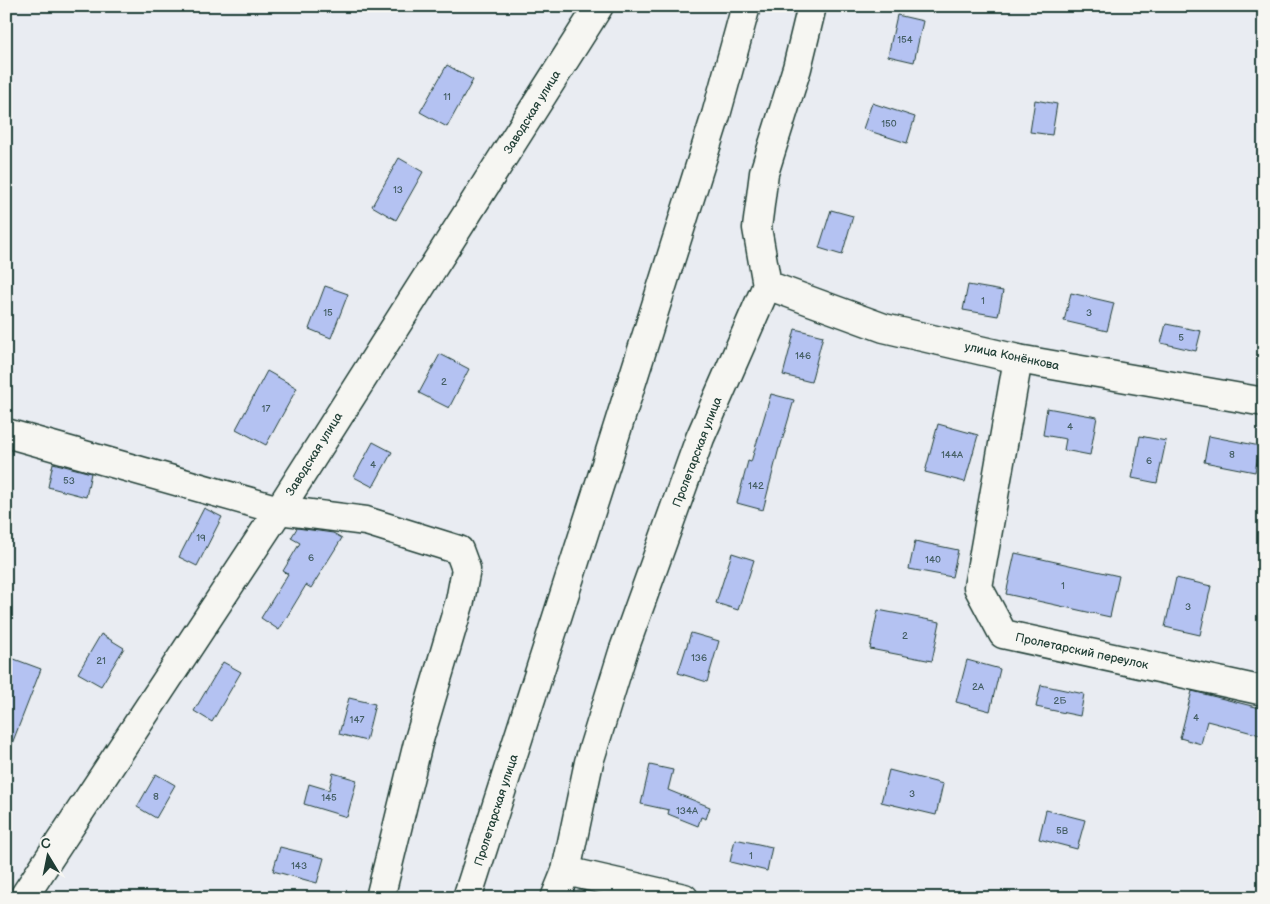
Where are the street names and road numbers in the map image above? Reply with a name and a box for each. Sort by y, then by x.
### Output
street label: Заводская улица [501,68,564,157]
street label: улица Конёнкова [963,339,1061,374]
street label: Пролетарская улица [670,395,725,509]
street label: Заводская улица [283,410,346,499]
street label: Пролетарский переулок [1014,630,1150,673]
street label: Пролетарская улица [471,752,522,868]

